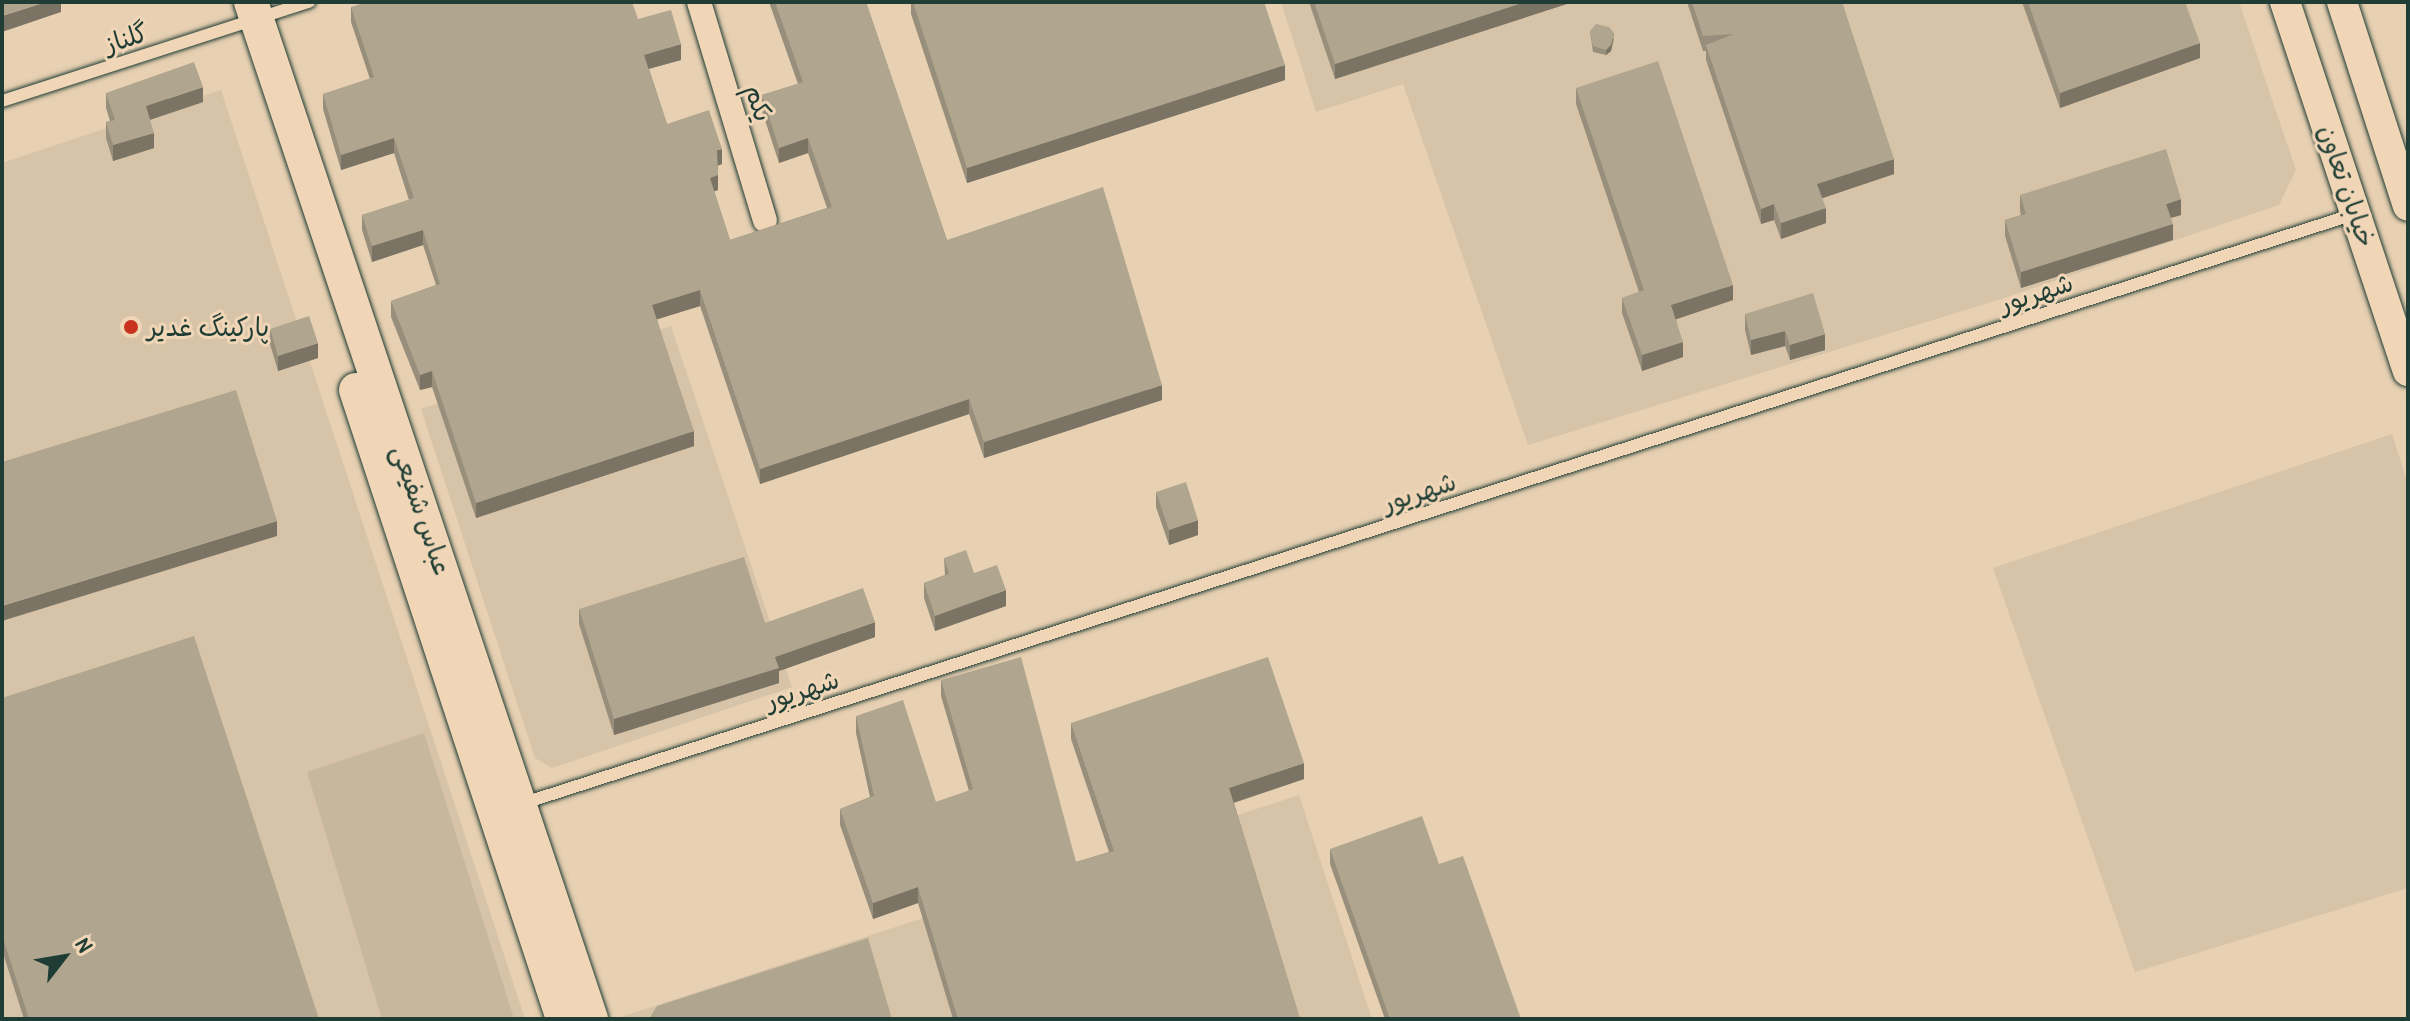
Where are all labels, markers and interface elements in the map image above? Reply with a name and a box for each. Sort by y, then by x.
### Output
street label: گلناز [100,16,152,60]
street label: یکم [739,81,779,125]
street label: خیابان تعاون [2312,121,2382,251]
street label: شهریور [1995,266,2077,320]
place label: پارکینگ غدیر [147,311,269,343]
marker: پارکینگ غدیر [122,318,140,336]
street label: عباس شفیعی [385,441,459,579]
street label: شهریور [1378,465,1460,519]
street label: شهریور [761,663,843,717]
north arrow [24,917,104,997]
text: N [69,932,100,957]

